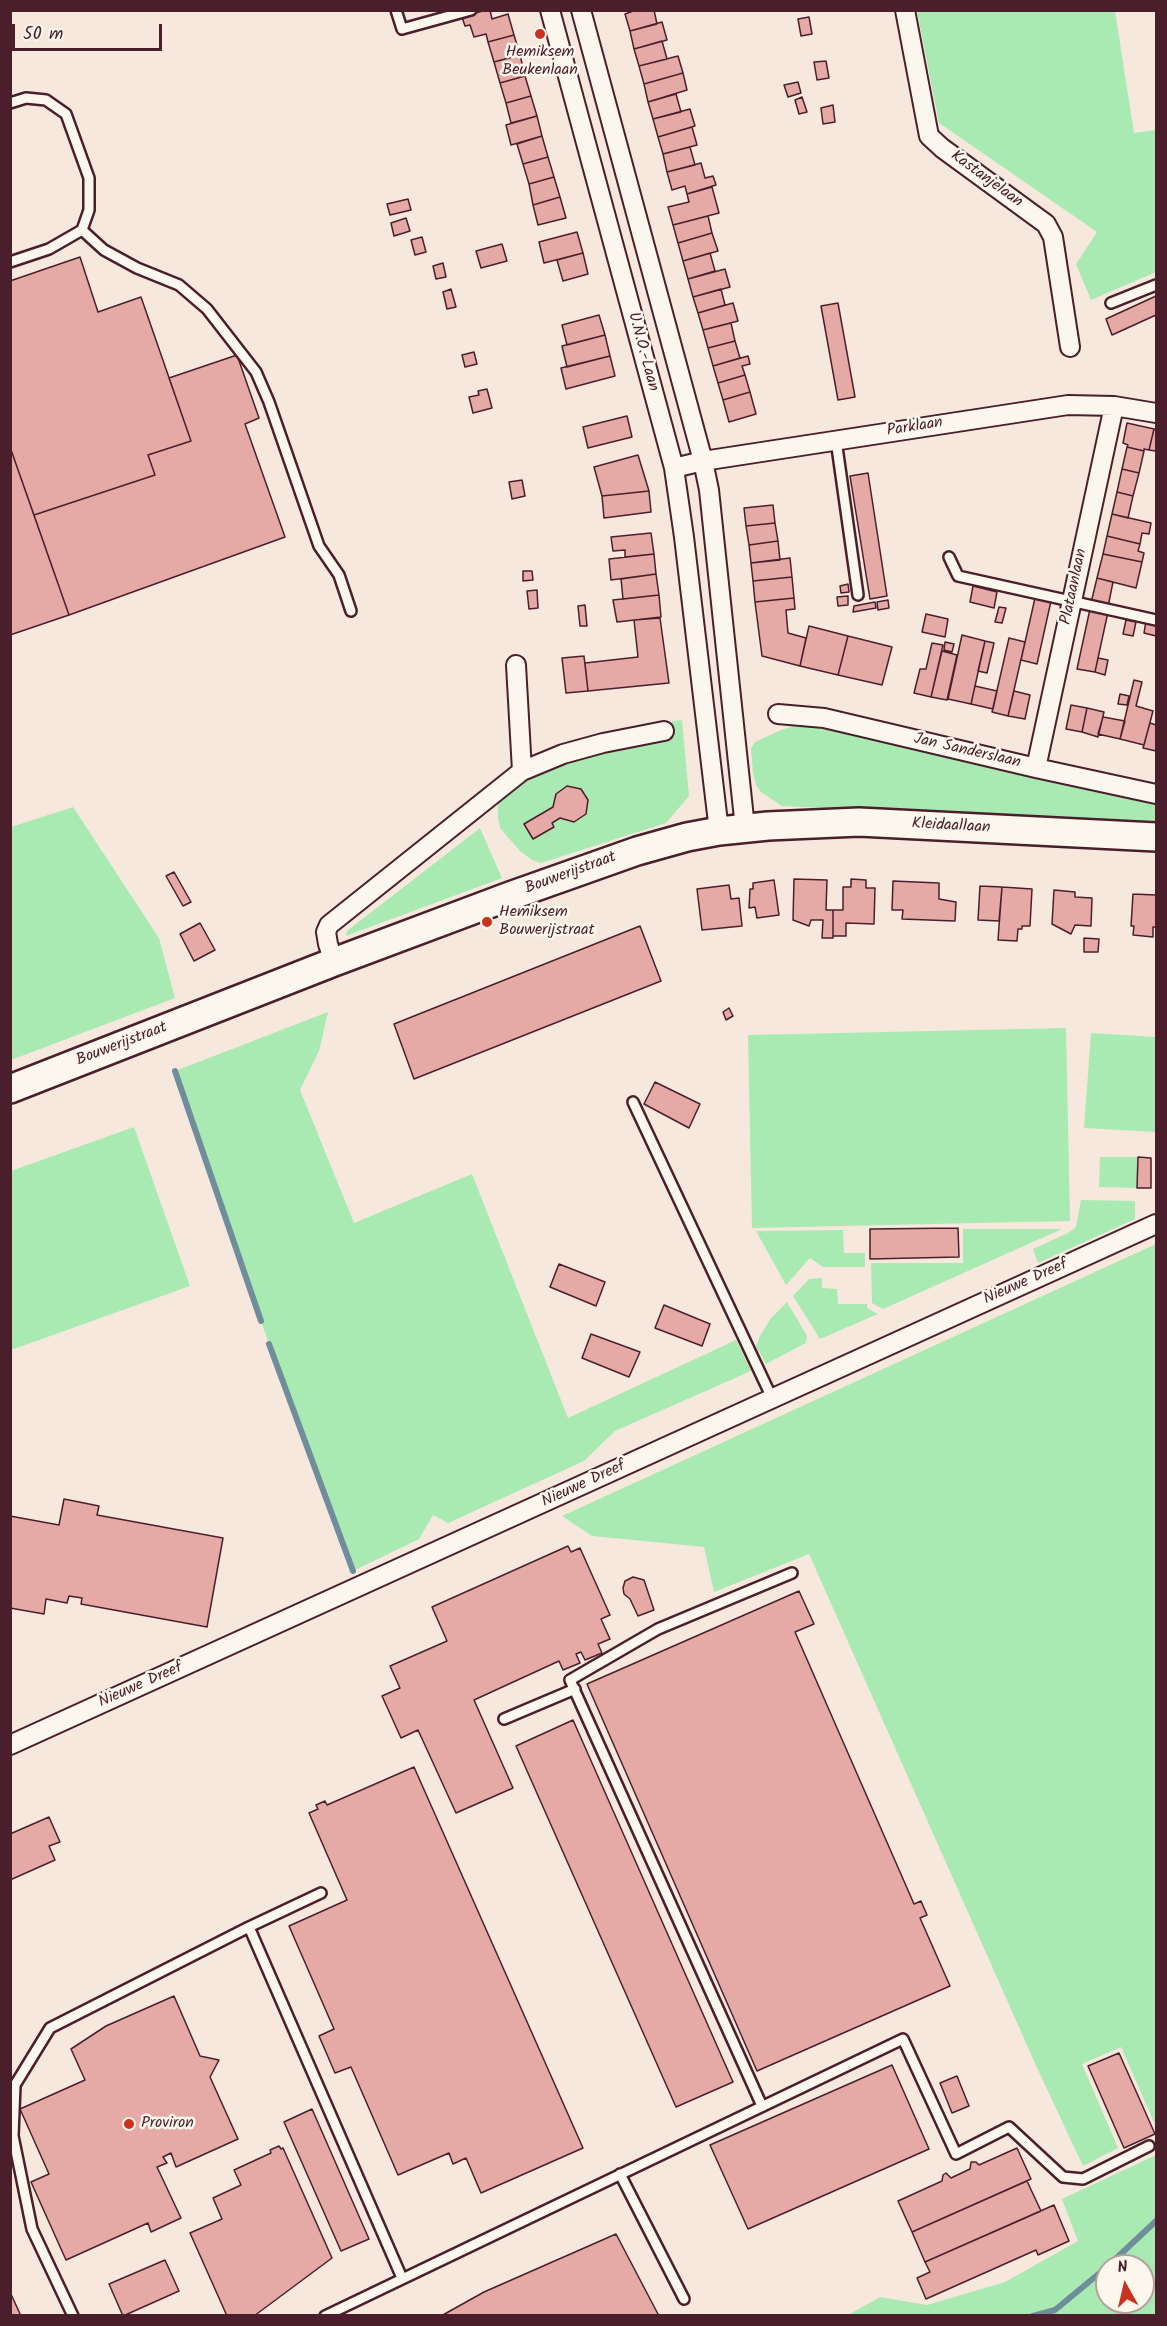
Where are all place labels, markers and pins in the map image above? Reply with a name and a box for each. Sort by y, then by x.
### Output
marker: Hemiksem Beukenlaan [533,27,547,41]
place label: Hemiksem Beukenlaan [502,43,578,81]
place label: Hemiksem Bouwerijstraat [499,903,595,941]
marker: Hemiksem Bouwerijstraat [480,915,494,929]
place label: Proviron [141,2114,194,2134]
marker: Proviron [122,2117,136,2131]

